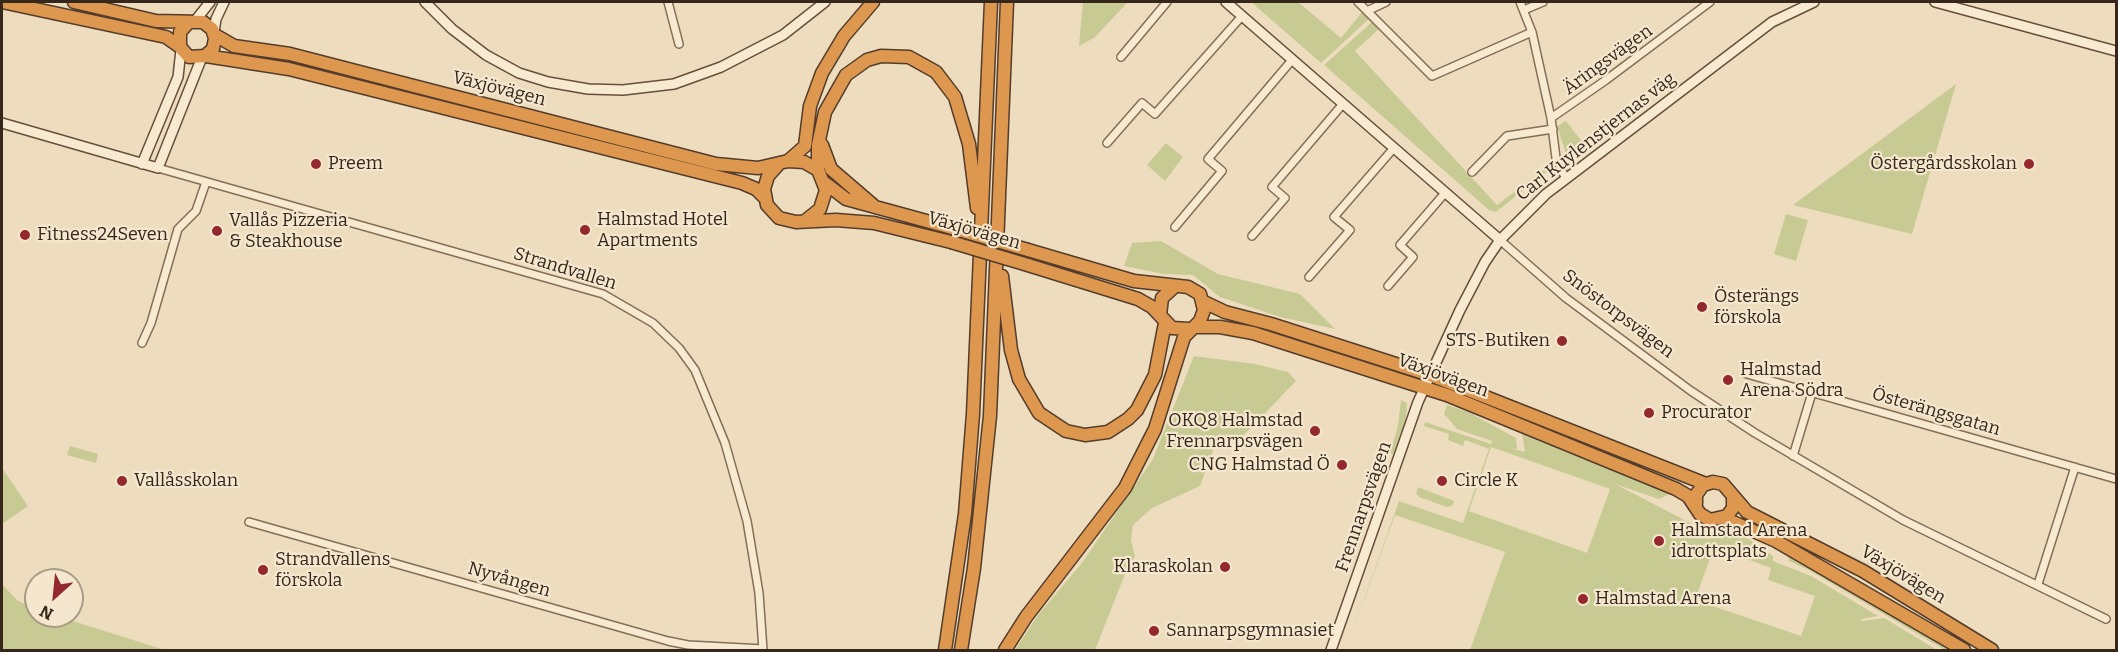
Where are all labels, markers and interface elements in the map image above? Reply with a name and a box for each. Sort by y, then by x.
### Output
street label: Äringsvägen [1559,20,1657,100]
street label: Växjövägen [450,67,548,111]
street label: Carl Kuylenstjernas väg [1512,68,1680,206]
place label: Preem [328,153,383,175]
place label: Östergårdsskolan [1870,153,2017,175]
marker: Preem [309,157,323,171]
marker: Östergårdsskolan [2022,157,2036,171]
street label: Växjövägen [925,207,1023,255]
place label: Halmstad Hotel Apartments [597,209,728,252]
place label: Vallås Pizzeria & Steakhouse [229,210,348,252]
marker: Halmstad Hotel Apartments [578,223,592,237]
place label: Fitness24Seven [37,224,168,246]
marker: Vallås Pizzeria & Steakhouse [210,224,224,238]
marker: Fitness24Seven [18,228,32,242]
street label: Strandvallen [511,243,619,295]
street label: Snöstorpsvägen [1558,265,1678,363]
place label: Österängs förskola [1714,286,1799,328]
marker: Österängs förskola [1695,300,1709,314]
place label: STS-Butiken [1446,330,1550,352]
marker: STS-Butiken [1555,334,1569,348]
street label: Växjövägen [1395,350,1491,402]
place label: Halmstad Arena Södra [1740,359,1843,401]
marker: Halmstad Arena Södra [1721,373,1735,387]
street label: Österängsgatan [1869,383,2003,441]
place label: Procurator [1661,402,1751,424]
marker: Procurator [1642,406,1656,420]
place label: OKQ8 Halmstad Frennarpsvägen [1166,410,1303,452]
marker: OKQ8 Halmstad Frennarpsvägen [1308,424,1322,438]
street label: Frennarpsvägen [1332,439,1396,575]
place label: CNG Halmstad Ö [1189,454,1330,476]
marker: CNG Halmstad Ö [1335,458,1349,472]
place label: Vallåsskolan [134,470,238,492]
place label: Circle K [1454,470,1518,492]
marker: Vallåsskolan [115,474,129,488]
marker: Circle K [1435,474,1449,488]
place label: Halmstad Arena idrottsplats [1671,520,1807,562]
marker: Halmstad Arena idrottsplats [1652,534,1666,548]
street label: Växjövägen [1857,541,1949,609]
place label: Strandvallens förskola [275,549,390,592]
place label: Klaraskolan [1114,556,1213,578]
street label: Nyvången [465,558,553,602]
marker: Klaraskolan [1218,560,1232,574]
marker: Strandvallens förskola [256,563,270,577]
north arrow [24,568,84,628]
place label: Halmstad Arena [1595,588,1731,610]
marker: Halmstad Arena [1576,592,1590,606]
text: N [37,601,56,624]
place label: Sannarpsgymnasiet [1166,620,1334,642]
marker: Sannarpsgymnasiet [1147,624,1161,638]

